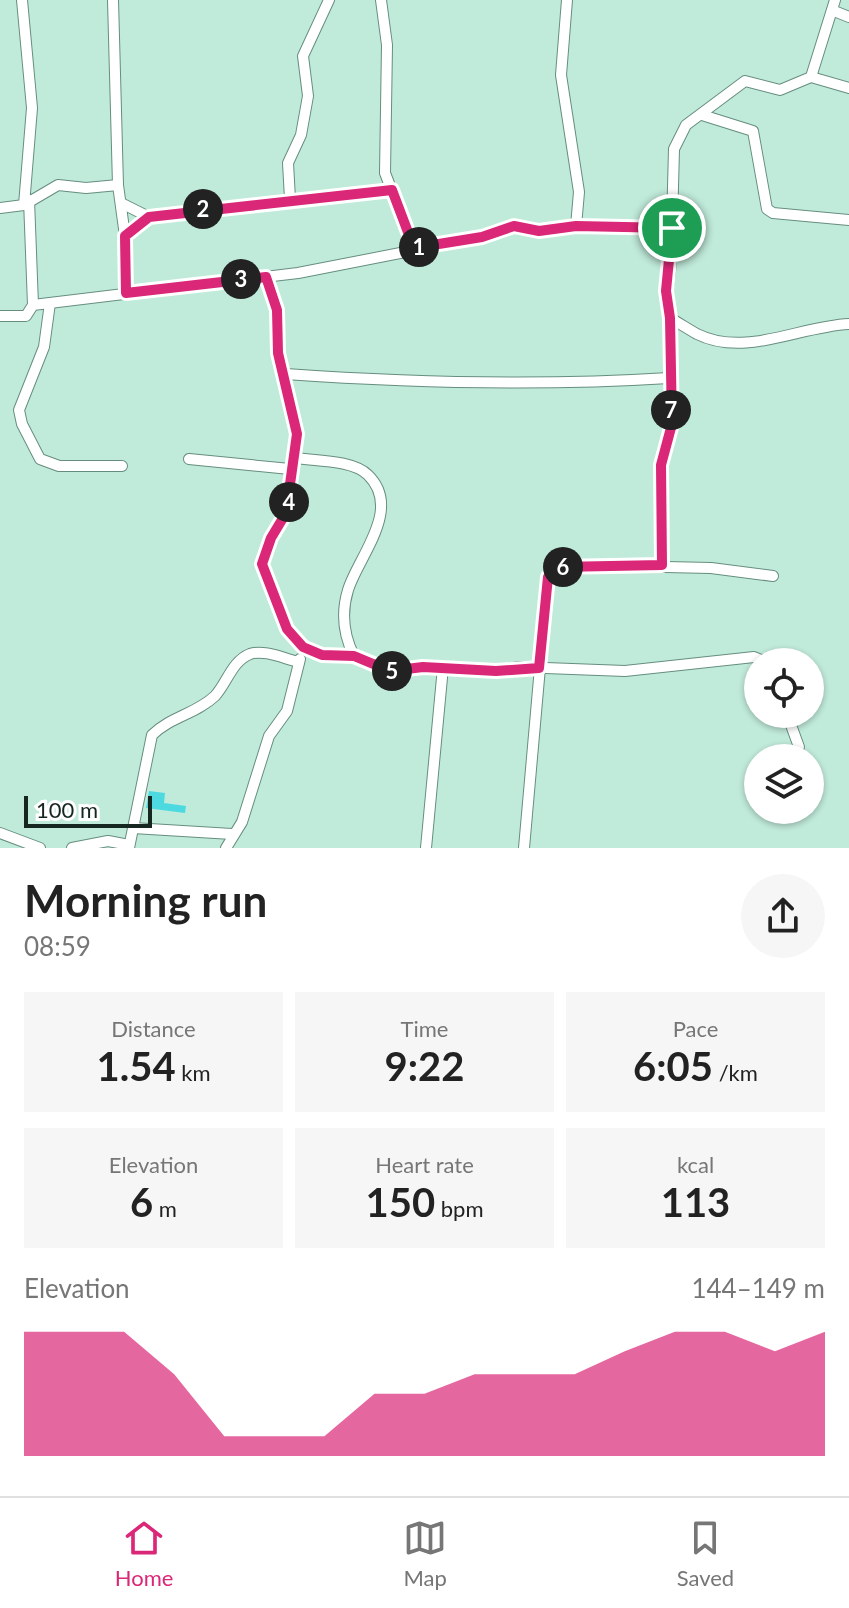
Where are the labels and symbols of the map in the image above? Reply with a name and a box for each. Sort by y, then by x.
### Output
pin: 2 [183,189,223,229]
pin [638,194,706,262]
pin: 1 [399,227,439,267]
pin: 3 [221,259,261,299]
pin: 7 [651,390,691,430]
pin: 4 [269,482,309,522]
pin: 6 [543,547,583,587]
pin: 5 [372,651,412,691]
scale bar [24,792,152,828]

